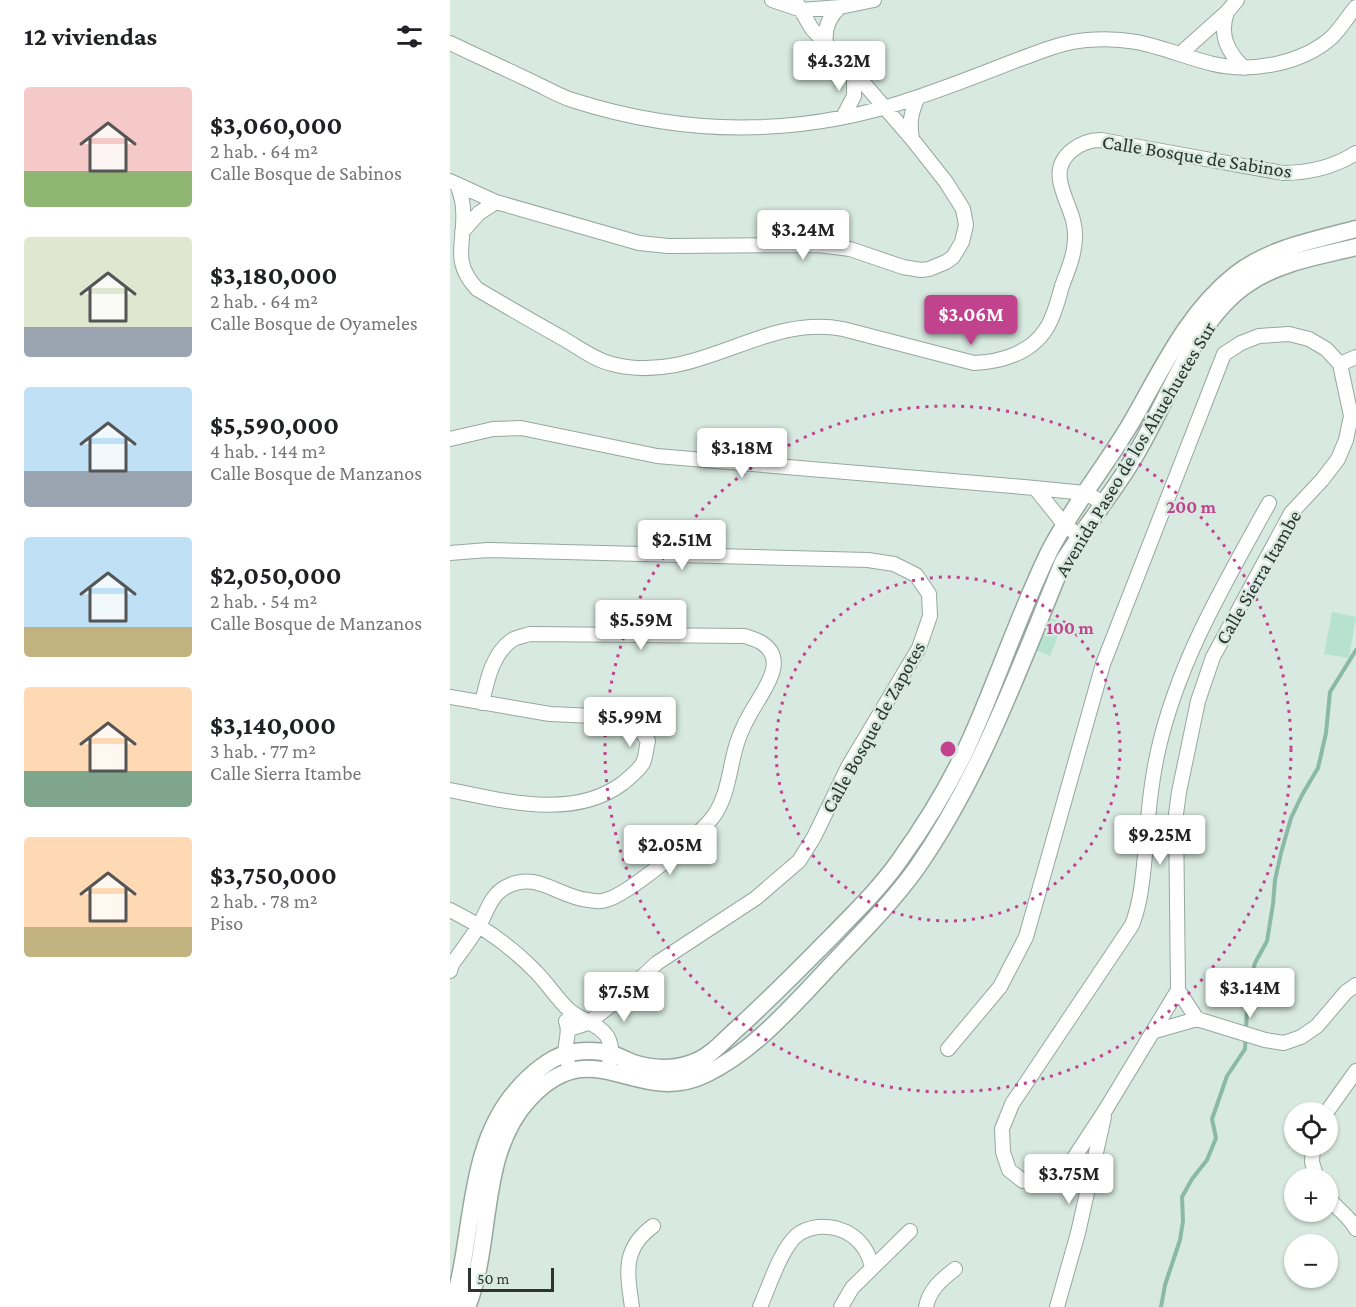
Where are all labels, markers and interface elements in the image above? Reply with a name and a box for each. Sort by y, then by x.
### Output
icon: filters [393,20,426,53]
text: 12 viviendas [24,22,157,51]
pin: $4.32M [790,41,888,92]
text: $4.32M [807,49,871,71]
icon: home [72,111,144,183]
text: $3,060,000 [210,111,342,140]
street label: Calle Bosque de Sabinos [1100,130,1294,183]
text: 2 hab. · 64 m² [210,140,318,162]
text: Calle Bosque de Sabinos [210,162,402,184]
pin: $3.24M [754,210,852,261]
text: $3.24M [771,218,835,240]
icon: home [72,261,144,333]
text: $3,180,000 [210,261,337,290]
text: 2 hab. · 64 m² [210,290,318,312]
pin: $3.06M [922,295,1020,346]
text: $3.06M [938,303,1004,325]
text: Calle Bosque de Oyameles [210,312,418,334]
street label: Avenida Paseo de los Ahuehuetes Sur [1050,318,1220,580]
icon: home [72,411,144,483]
text: $5,590,000 [210,411,339,440]
pin: $3.18M [693,428,791,479]
text: $3.18M [711,436,773,458]
text: 4 hab. · 144 m² [210,440,326,462]
text: Calle Bosque de Manzanos [210,462,422,484]
text: 200 m [1166,497,1217,517]
street label: Calle Sierra Itambe [1211,506,1305,648]
pin: $2.51M [633,520,731,571]
text: $2.51M [652,528,712,550]
icon: home [72,561,144,633]
text: $2,050,000 [210,561,342,590]
text: 2 hab. · 54 m² [210,590,317,612]
pin: $5.59M [592,600,690,651]
text: $5.59M [609,608,673,630]
text: Calle Bosque de Manzanos [210,612,422,634]
text: 100 m [1046,618,1094,638]
street label: Calle Bosque de Zapotes [817,637,930,817]
pin: $5.99M [581,697,679,748]
text: $5.99M [598,705,662,727]
icon: home [72,711,144,783]
text: $3,140,000 [210,711,336,740]
centre of rings [938,739,958,759]
text: 3 hab. · 77 m² [210,740,316,762]
text: Calle Sierra Itambe [210,762,361,784]
pin: $9.25M [1111,815,1209,866]
text: $9.25M [1128,823,1192,845]
pin: $2.05M [621,825,719,876]
text: $2.05M [638,833,702,855]
icon: home [72,861,144,933]
text: $3,750,000 [210,861,337,890]
text: 2 hab. · 78 m² [210,890,318,912]
text: Piso [210,912,243,934]
pin: $3.14M [1201,968,1299,1019]
pin: $7.5M [582,972,666,1023]
text: $3.14M [1220,976,1280,998]
text: $7.5M [598,980,650,1002]
map controls [1284,1102,1338,1288]
button: locate [1284,1102,1338,1156]
pin: $3.75M [1020,1154,1118,1205]
text: $3.75M [1038,1162,1100,1184]
button: + [1284,1168,1338,1222]
button: − [1284,1234,1338,1288]
scale bar [468,1265,554,1292]
text: 50 m [477,1270,509,1287]

